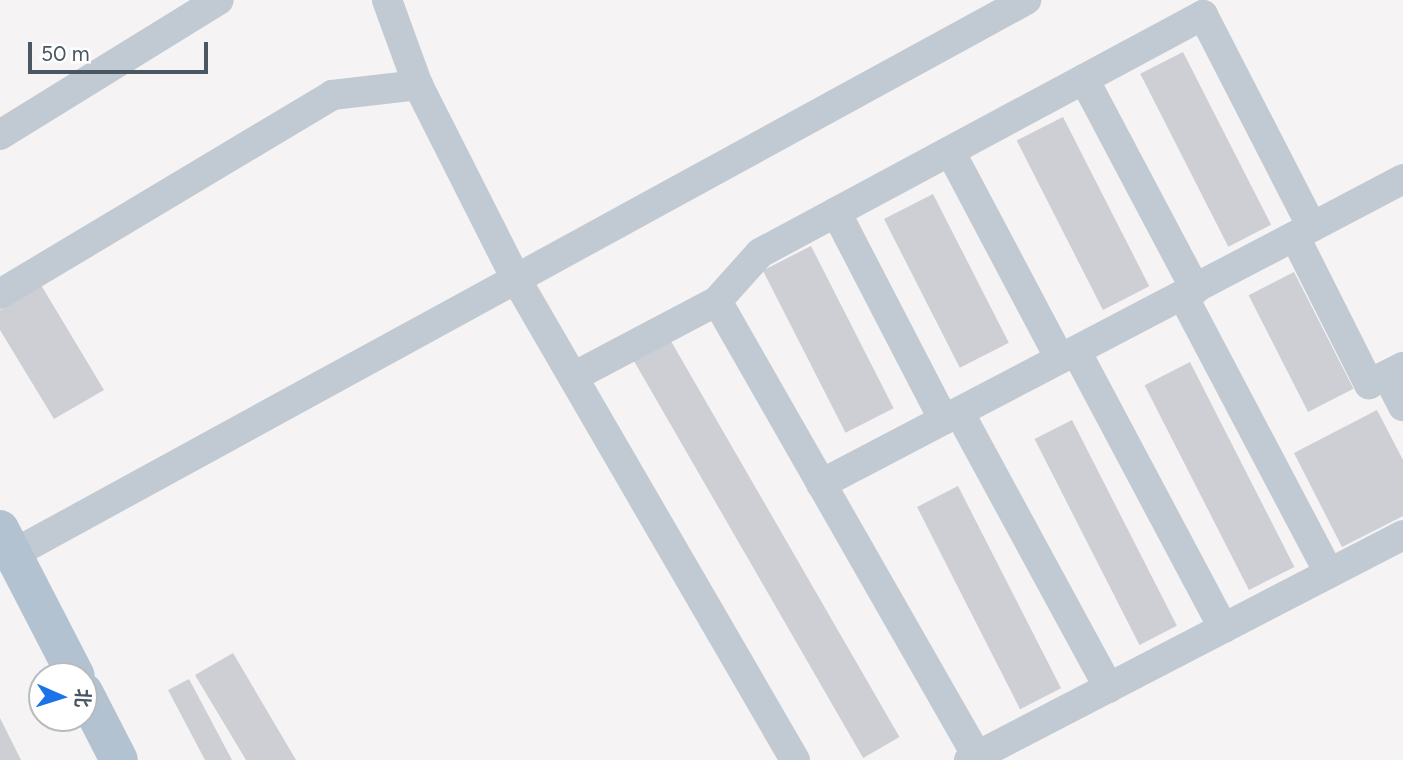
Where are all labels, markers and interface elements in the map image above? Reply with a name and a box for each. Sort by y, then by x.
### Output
scale bar [32,28,212,72]
text: 50 m [41,41,90,66]
north arrow [28,662,98,732]
text: 北 [70,688,94,708]

